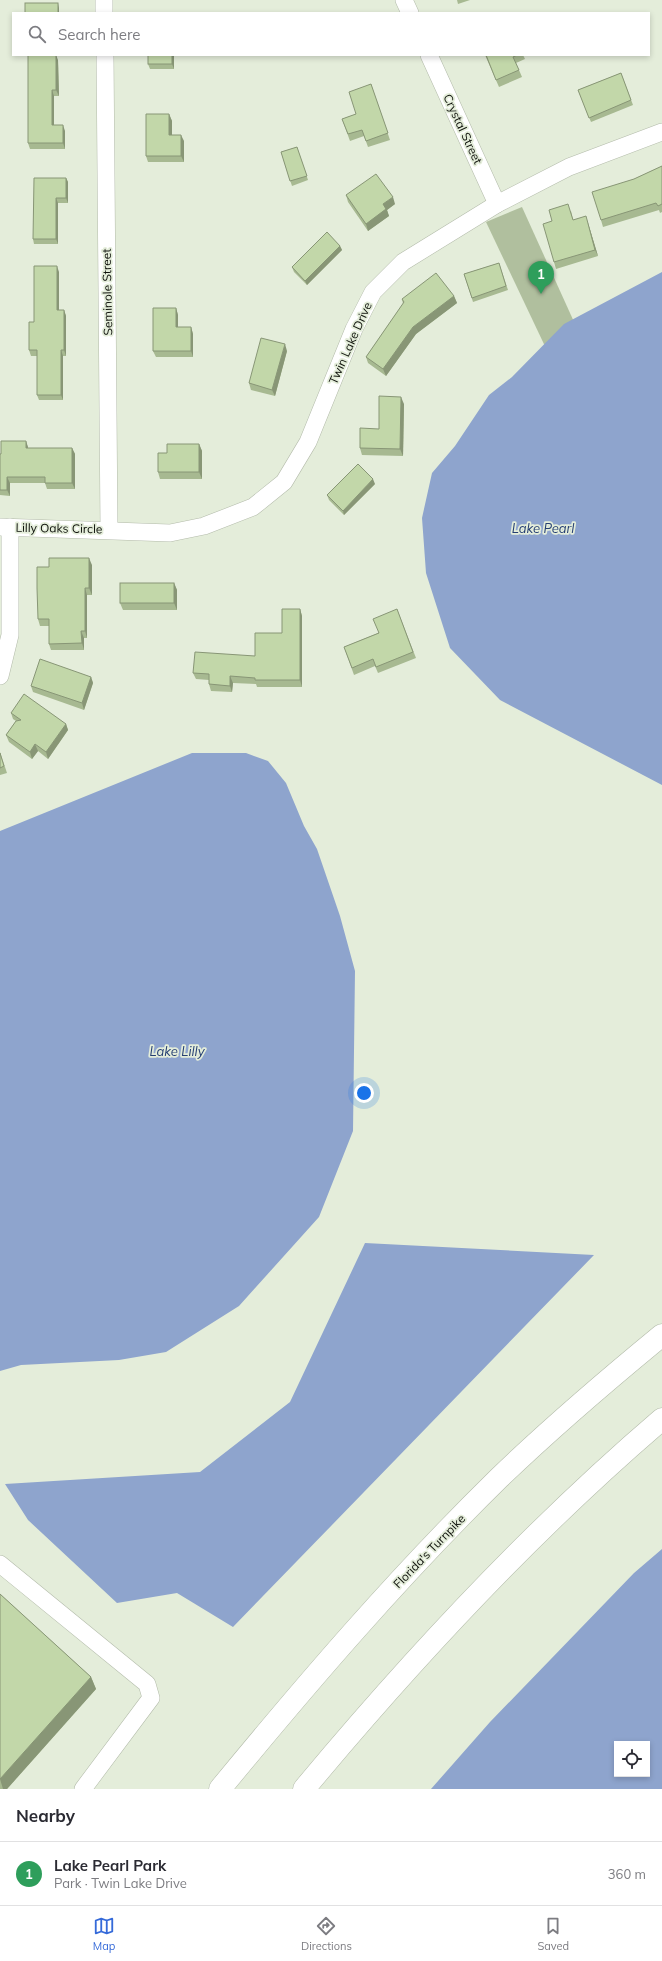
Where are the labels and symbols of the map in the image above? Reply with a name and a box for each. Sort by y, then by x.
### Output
street label: Crystal Street [440,92,486,166]
street label: Seminole Street [99,248,115,336]
pin: 1 [528,261,554,294]
street label: Twin Lake Drive [325,300,375,386]
street label: Lilly Oaks Circle [15,520,103,536]
water label: Lake Pearl [512,520,575,536]
water label: Lake Lilly [149,1043,206,1059]
your location [354,1083,374,1103]
street label: Florida's Turnpike [390,1511,468,1591]

